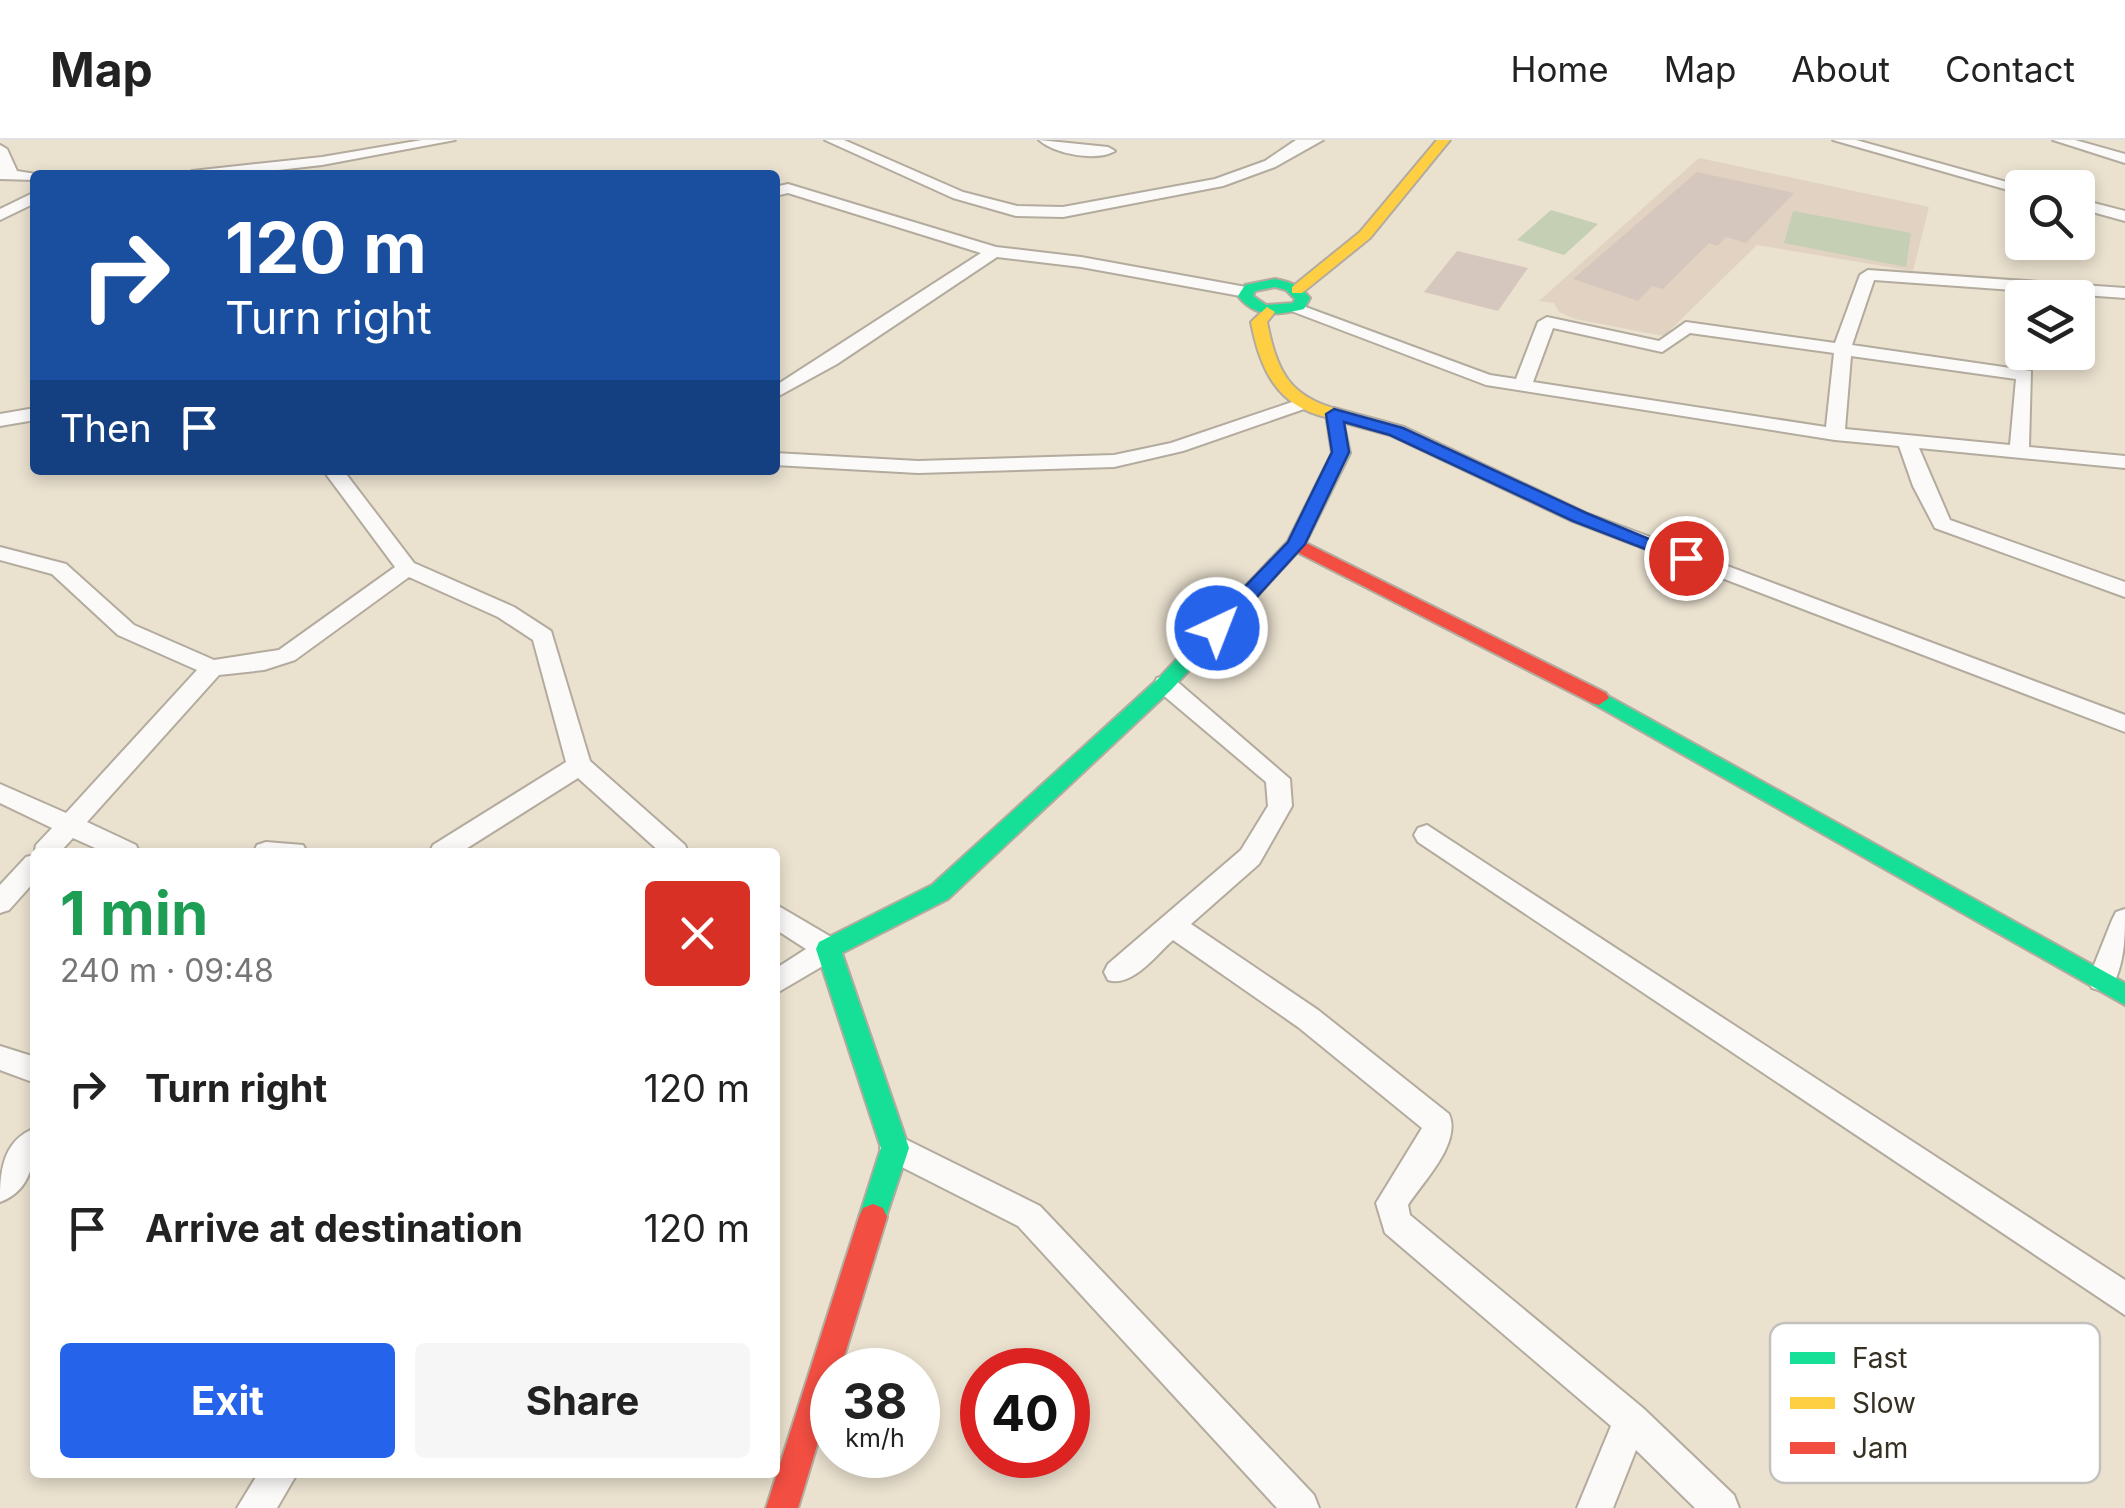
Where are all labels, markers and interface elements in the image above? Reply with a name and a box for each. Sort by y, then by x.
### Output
text: Map [50,40,153,99]
text: Home [1511,48,1609,90]
text: Map [1664,48,1736,90]
text: About [1791,48,1890,90]
text: Contact [1945,48,2075,90]
map controls [2005,170,2095,370]
button: search [2005,170,2095,260]
text: 120 m [225,205,427,290]
icon: right [60,210,190,340]
button: layers [2005,280,2095,370]
text: Turn right [225,290,432,345]
icon: arrive [172,400,227,455]
text: Then [60,405,152,451]
pin [1644,516,1729,601]
icon: arrive [1659,531,1714,586]
position arrow [1165,576,1269,680]
text: 1 min [60,877,208,949]
button: close [645,881,750,986]
text: 240 m · 09:48 [60,951,274,990]
icon: right [60,1061,115,1116]
text: Turn right [145,1065,327,1111]
text: 120 m [643,1065,750,1111]
icon: arrive [60,1201,115,1256]
text: Arrive at destination [145,1205,523,1251]
text: 120 m [643,1205,750,1251]
legend [1770,1323,2100,1483]
text: Fast [1852,1341,1908,1375]
button: Exit [60,1343,395,1458]
button: Share [415,1343,750,1458]
speed limit sign: 40 [960,1348,1090,1478]
text: 38 [843,1371,907,1431]
text: Slow [1852,1386,1916,1420]
text: km/h [845,1423,905,1453]
text: Jam [1852,1431,1908,1465]

